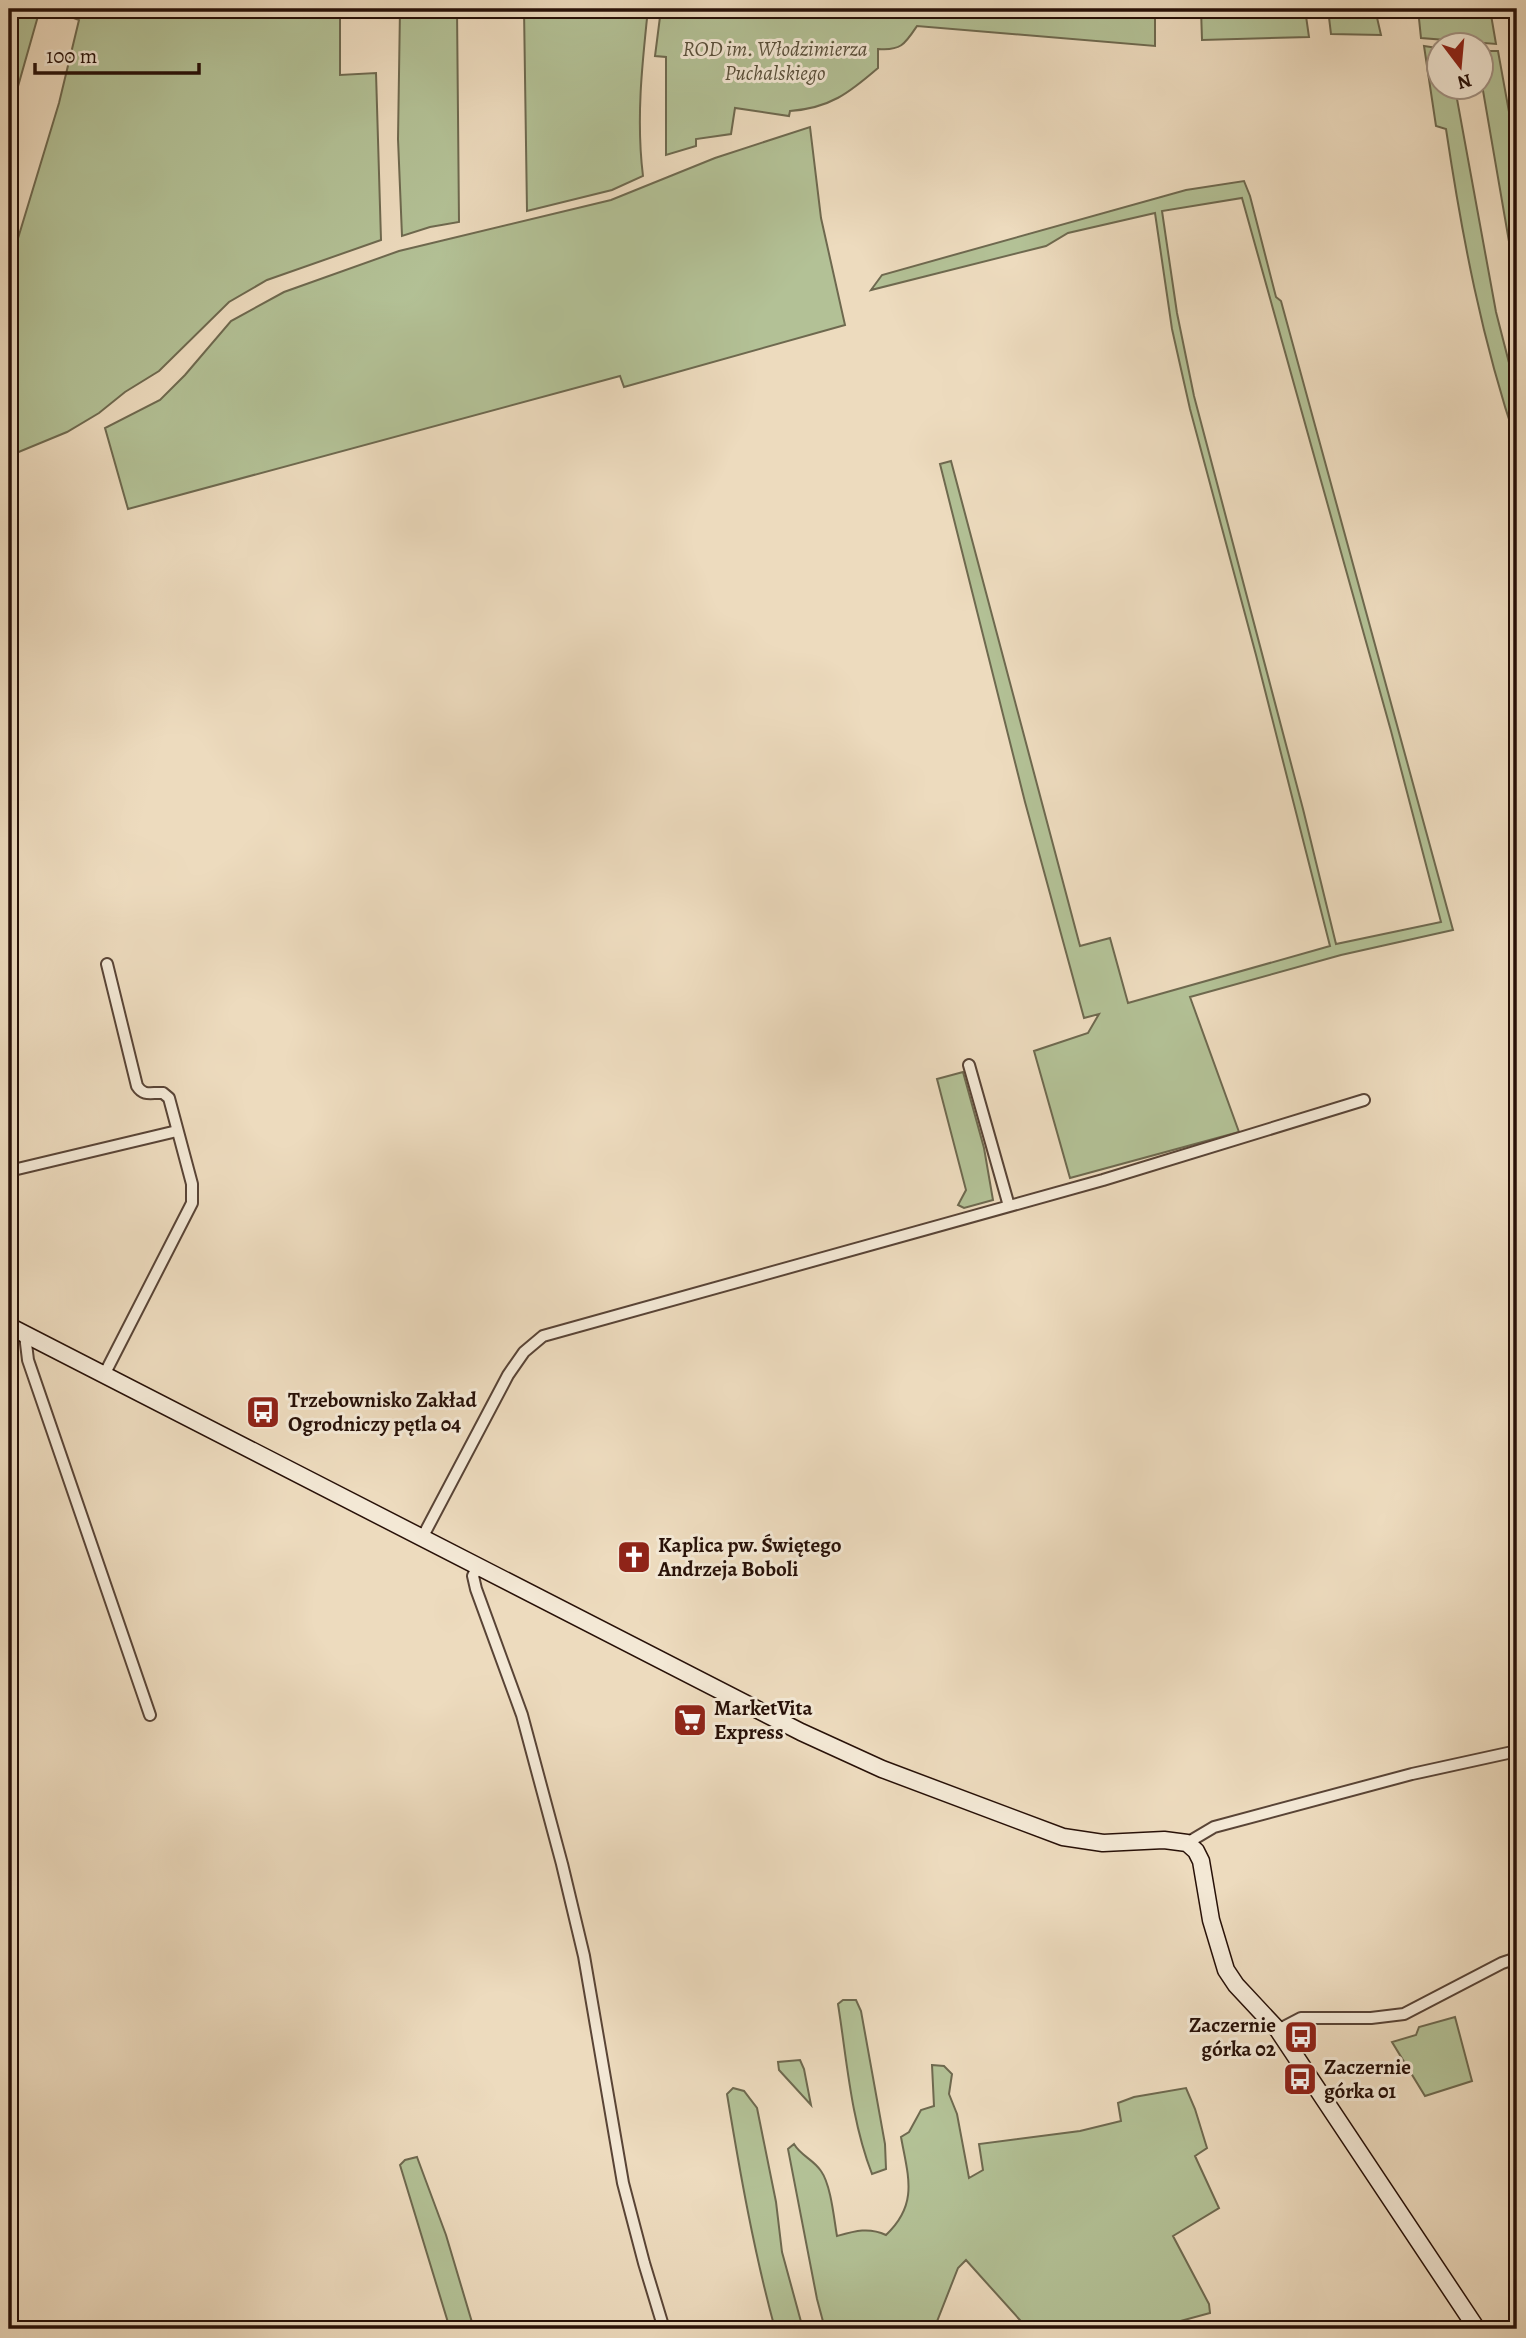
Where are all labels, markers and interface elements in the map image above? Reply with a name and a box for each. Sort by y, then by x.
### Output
scale bar [35,32,200,76]
north arrow [1424,32,1494,102]
park label: ROD im. Włodzimierza Puchalskiego [683,35,868,87]
text: 100 m [46,42,97,70]
text: N [1454,67,1475,96]
place label: Trzebownisko Zakład Ogrodniczy pętla 04 [288,1386,478,1438]
bus stop icon: Trzebownisko Zakład Ogrodniczy pętla 04 [244,1393,282,1431]
place label: Kaplica pw. Świętego Andrzeja Boboli [657,1531,842,1583]
church icon: Kaplica pw. Świętego Andrzeja Boboli [615,1538,653,1576]
place label: MarketVita Express [714,1694,813,1746]
supermarket icon: MarketVita Express [671,1701,709,1739]
place label: Zaczernie górka 02 [1189,2011,1276,2063]
bus stop icon: Zaczernie górka 02 [1282,2018,1320,2056]
place label: Zaczernie górka 01 [1324,2053,1411,2105]
bus stop icon: Zaczernie górka 01 [1281,2060,1319,2098]

